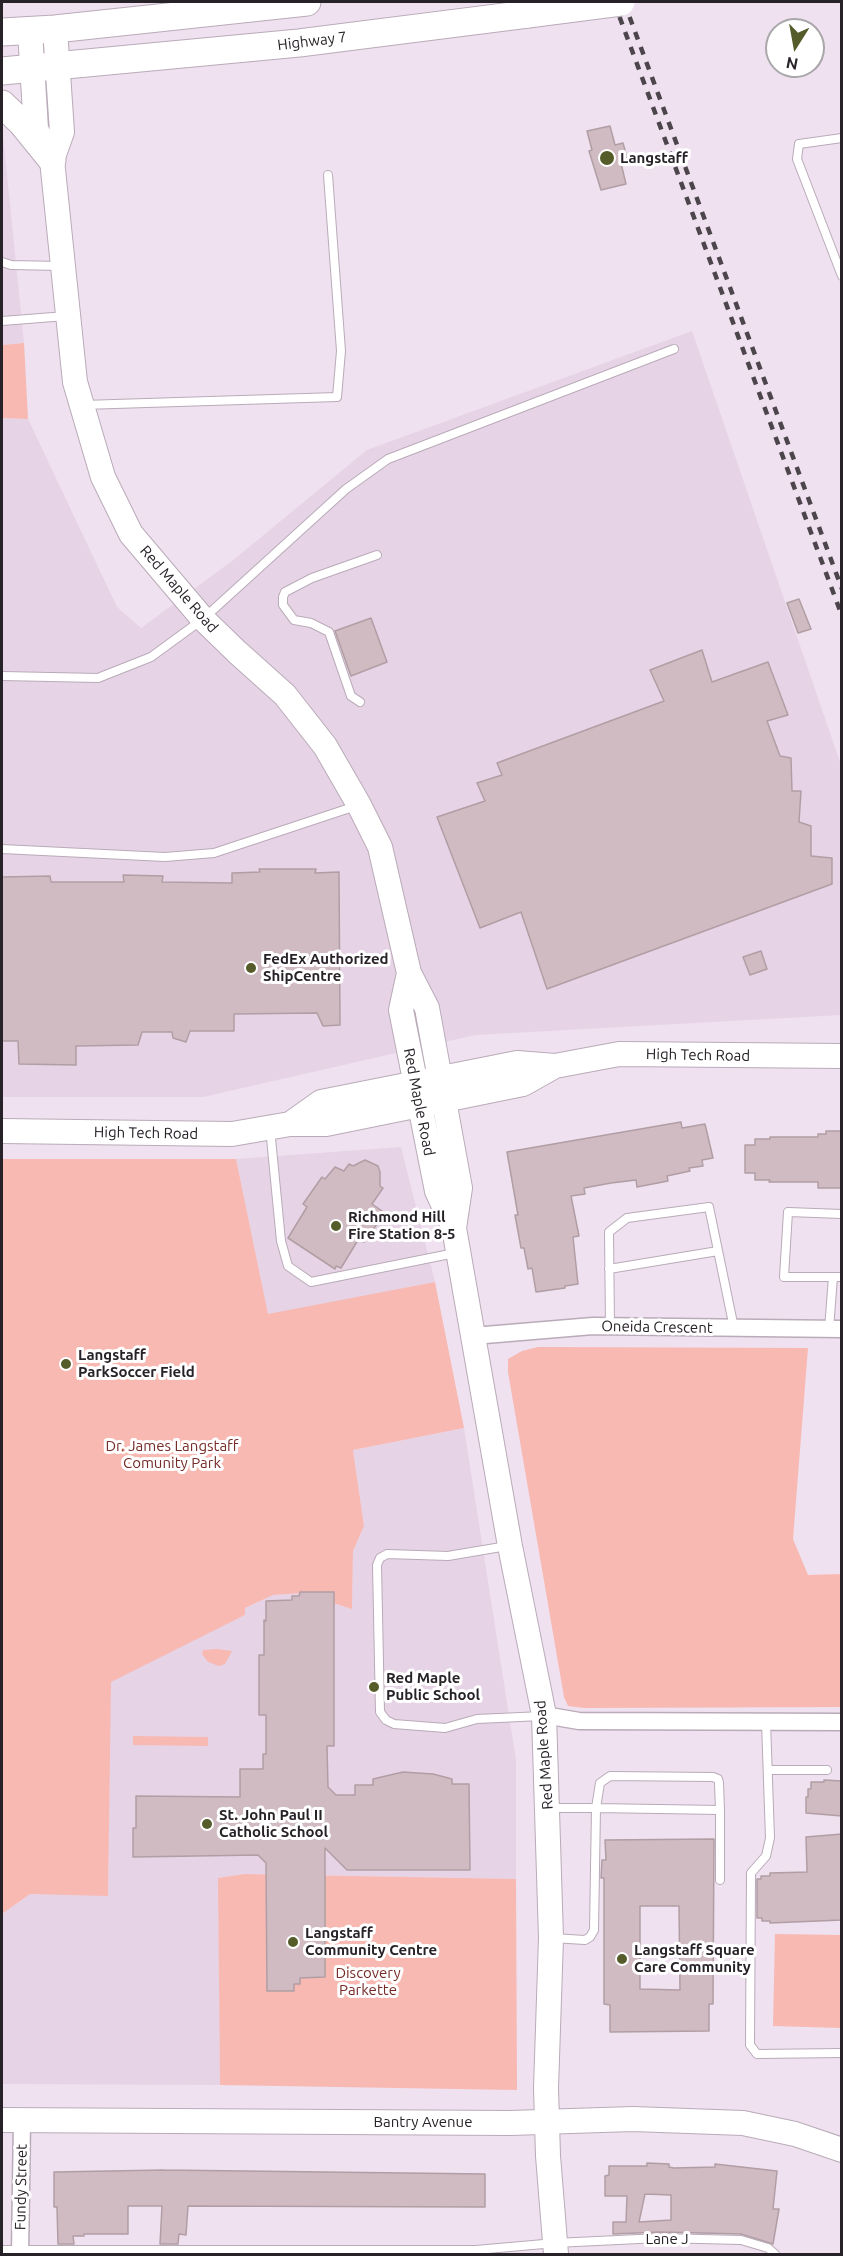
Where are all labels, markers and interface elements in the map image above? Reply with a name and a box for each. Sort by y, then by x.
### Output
north arrow [765,18,825,78]
street label: Highway 7 [276,28,348,54]
text: N [784,54,800,74]
marker: Langstaff [598,149,616,167]
place label: Langstaff [620,149,688,167]
street label: Red Maple Road [136,542,222,636]
place label: FedEx Authorized ShipCentre [263,950,389,985]
marker: FedEx Authorized ShipCentre [244,961,258,975]
street label: High Tech Road [646,1045,750,1065]
street label: Red Maple Road [400,1047,438,1157]
street label: High Tech Road [94,1123,198,1143]
place label: Richmond Hill Fire Station 8-5 [348,1208,456,1243]
marker: Richmond Hill Fire Station 8-5 [329,1219,343,1233]
street label: Oneida Crescent [601,1317,713,1337]
place label: Langstaff ParkSoccer Field [78,1346,195,1381]
marker: Langstaff ParkSoccer Field [59,1357,73,1371]
park label: Dr. James Langstaff Comunity Park [105,1437,239,1472]
place label: Red Maple Public School [386,1669,480,1704]
marker: Red Maple Public School [367,1680,381,1694]
street label: Red Maple Road [531,1700,557,1810]
place label: St. John Paul II Catholic School [219,1806,328,1841]
marker: St. John Paul II Catholic School [200,1817,214,1831]
place label: Langstaff Community Centre [305,1924,437,1959]
marker: Langstaff Community Centre [286,1935,300,1949]
place label: Langstaff Square Care Community [634,1941,755,1976]
marker: Langstaff Square Care Community [615,1952,629,1966]
park label: Discovery Parkette [335,1964,401,1999]
street label: Bantry Avenue [374,2113,472,2131]
street label: Fundy Street [11,2144,31,2230]
street label: Lane J [645,2230,689,2248]

